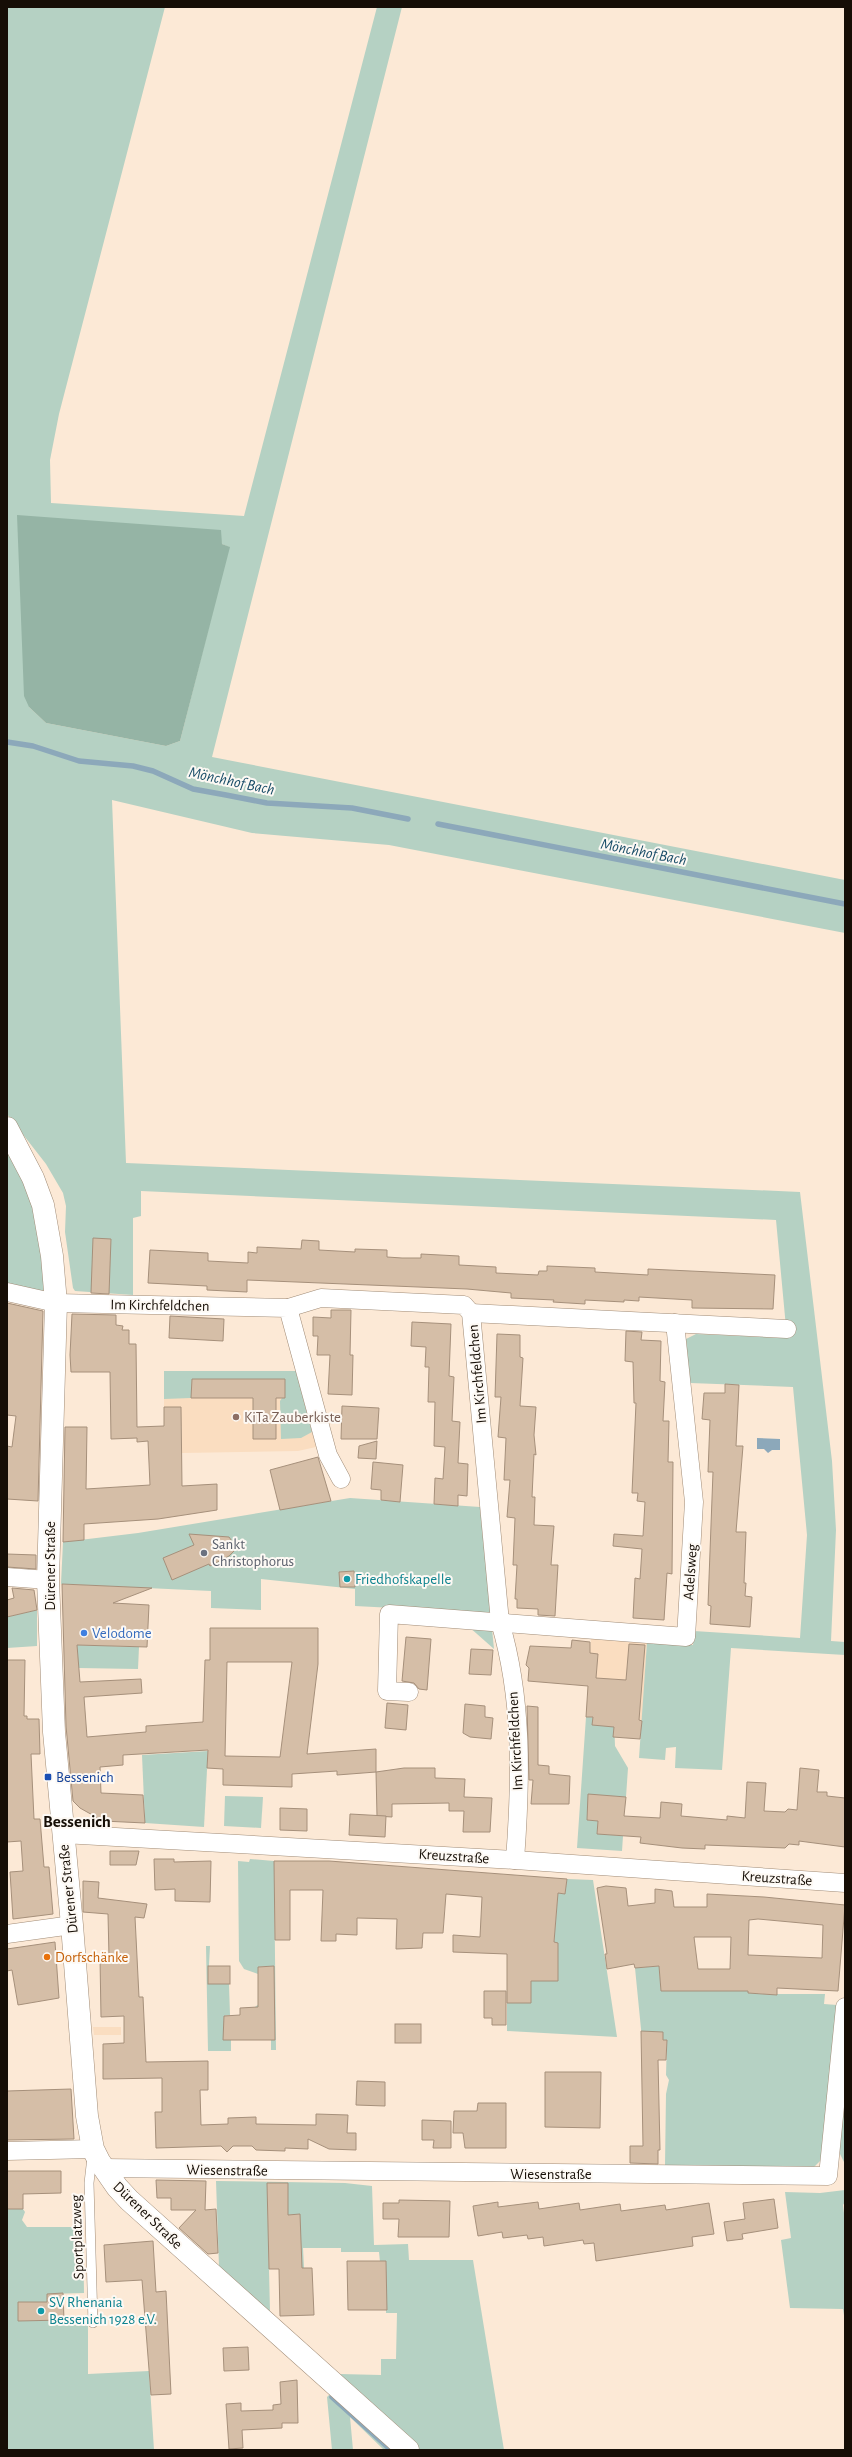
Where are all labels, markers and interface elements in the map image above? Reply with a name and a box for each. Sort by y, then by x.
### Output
water label: Mönchhof Bach [187,764,276,798]
water label: Mönchhof Bach [599,836,688,868]
street label: Im Kirchfeldchen [110,1297,210,1314]
street label: Im Kirchfeldchen [466,1324,489,1424]
place label: KiTa Zauberkiste [244,1410,341,1425]
marker: KiTa Zauberkiste [231,1412,241,1422]
street label: Dürener Straße [43,1521,58,1611]
place label: Sankt Christophorus [212,1537,294,1569]
street label: Adelsweg [681,1543,700,1601]
marker: Sankt Christophorus [199,1548,209,1558]
place label: Friedhofskapelle [355,1572,452,1587]
marker: Friedhofskapelle [342,1574,352,1584]
place label: Velodome [92,1626,152,1641]
marker: Velodome [79,1628,89,1638]
street label: Im Kirchfeldchen [505,1691,526,1791]
place label: Bessenich [56,1770,114,1785]
marker: Bessenich [43,1772,53,1782]
district label: Bessenich [43,1813,111,1830]
street label: Dürener Straße [56,1844,81,1934]
street label: Kreuzstraße [418,1847,490,1866]
street label: Kreuzstraße [741,1869,813,1888]
place label: Dorfschänke [55,1950,129,1965]
marker: Dorfschänke [42,1952,52,1962]
street label: Wiesenstraße [186,2162,268,2179]
street label: Wiesenstraße [510,2167,592,2182]
street label: Dürener Straße [110,2179,185,2252]
street label: Sportplatzweg [69,2194,86,2280]
place label: SV Rhenania Bessenich 1928 e.V. [49,2295,157,2327]
marker: SV Rhenania Bessenich 1928 e.V. [36,2306,46,2316]

